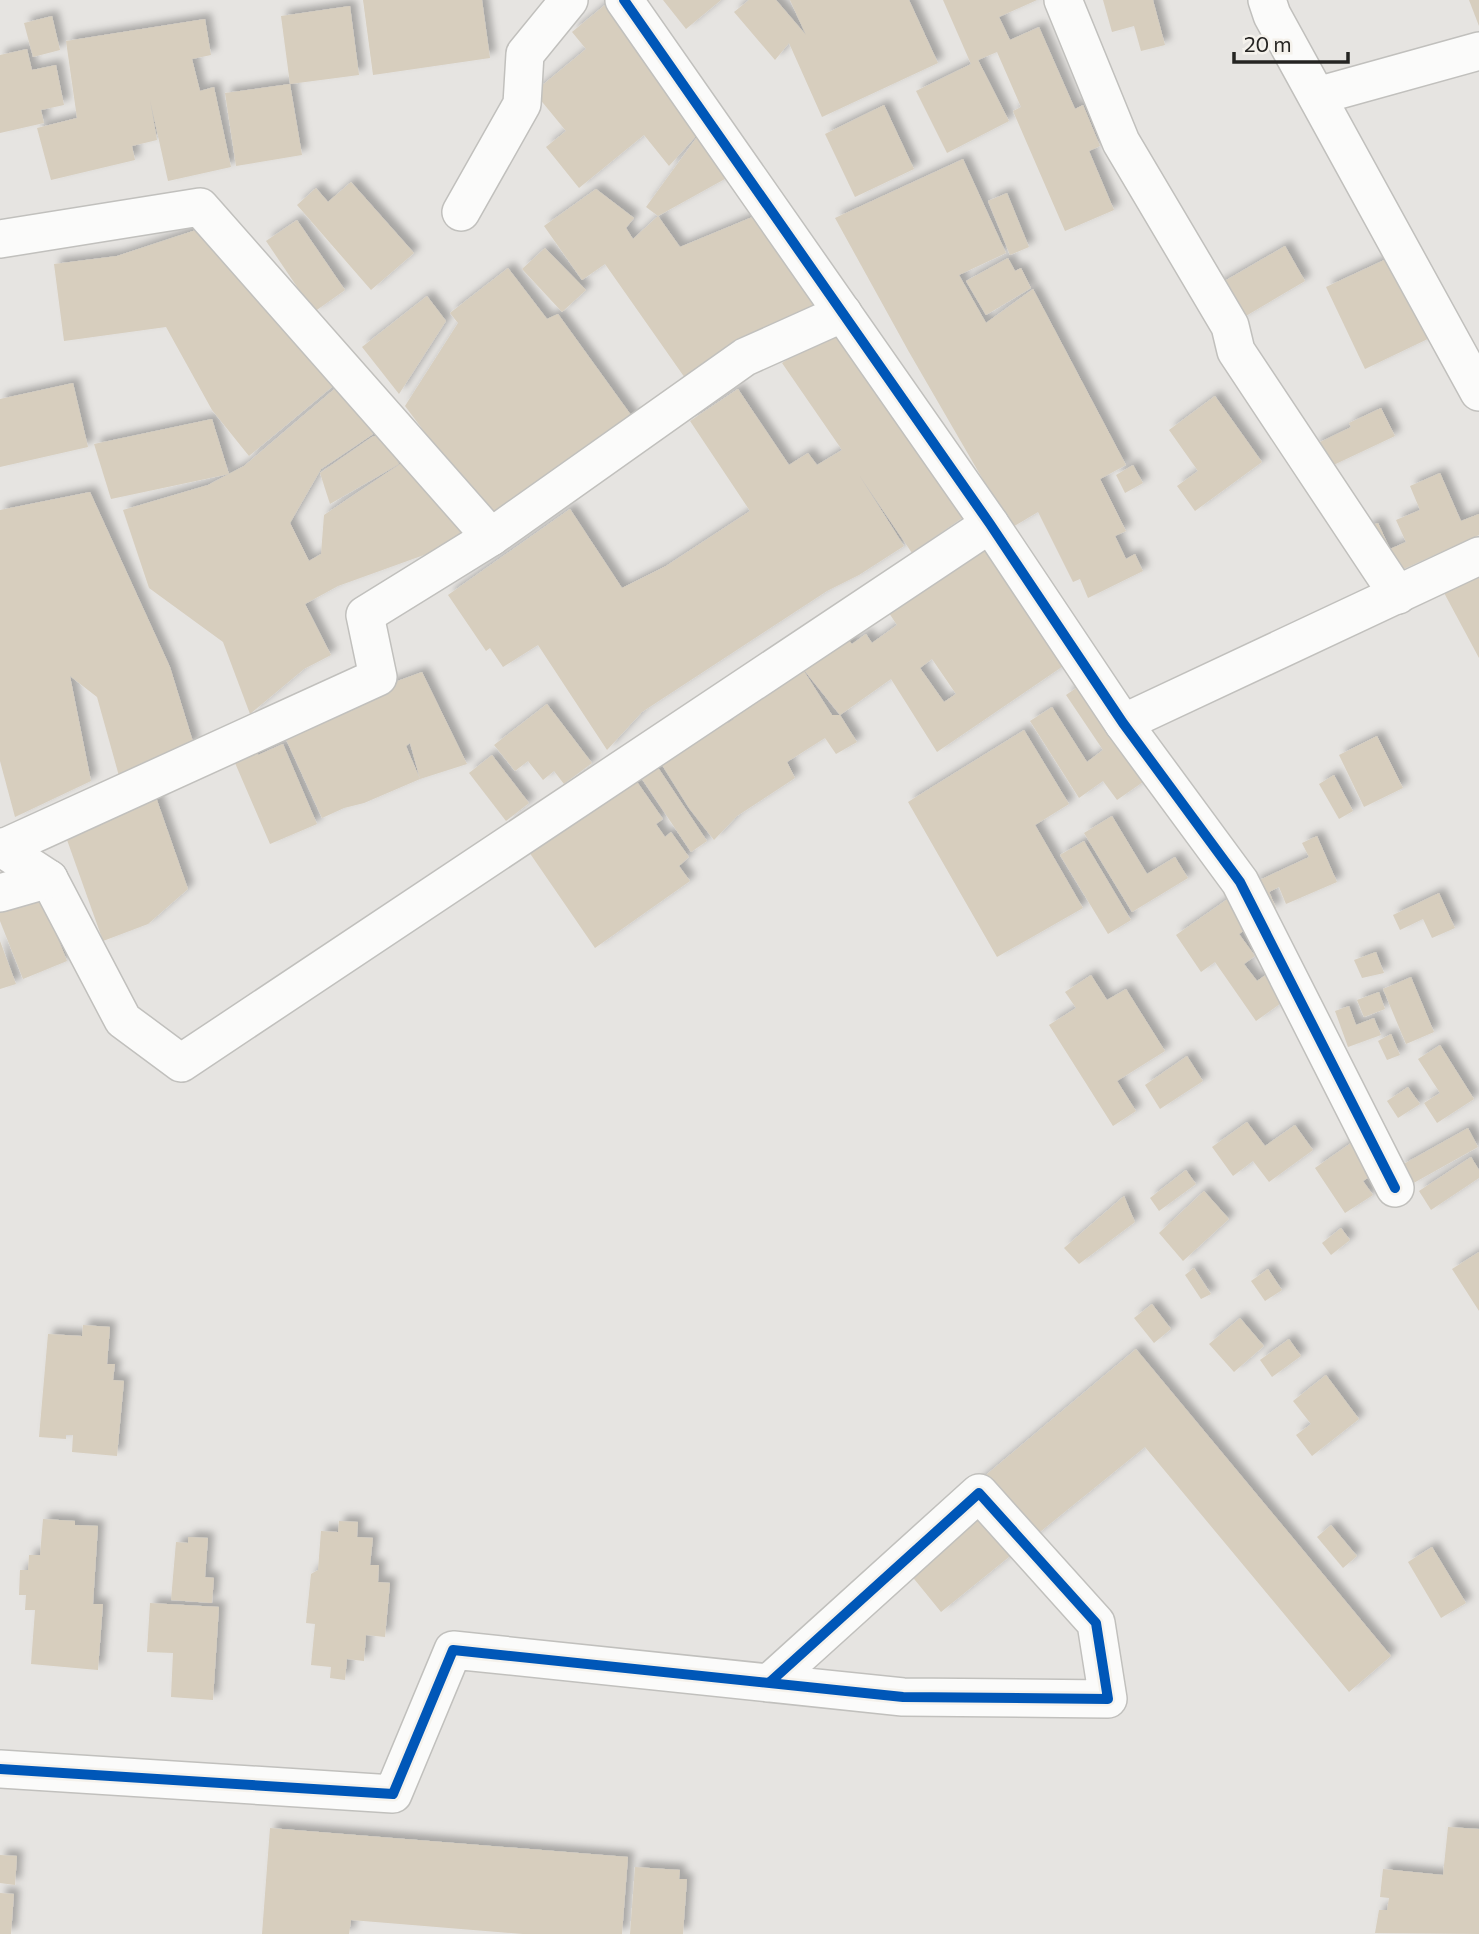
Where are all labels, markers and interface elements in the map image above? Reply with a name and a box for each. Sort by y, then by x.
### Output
scale bar [1234,21,1348,65]
text: 20 m [1244,31,1292,56]

